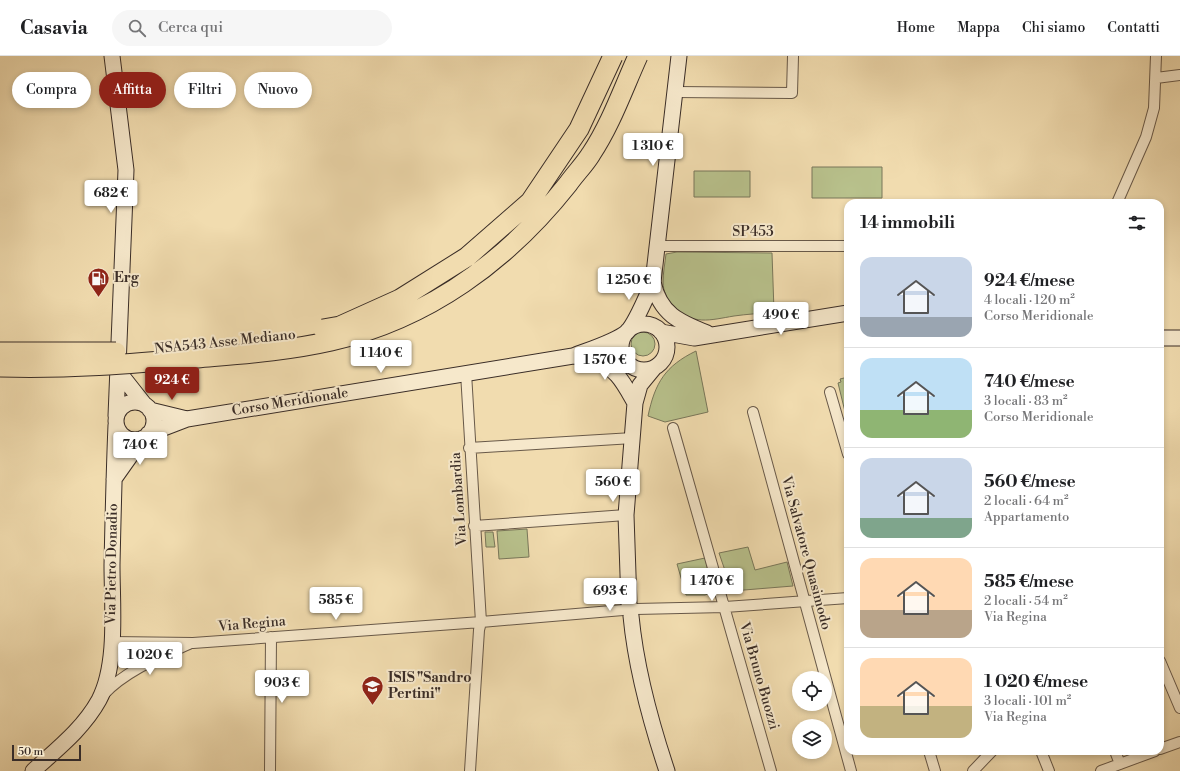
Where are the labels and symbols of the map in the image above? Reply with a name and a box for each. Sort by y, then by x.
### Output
pin: 1 310 € [616,133,690,167]
pin: 682 € [83,180,139,214]
street label: SP453 [732,223,774,241]
fuel station icon: Erg [85,265,111,298]
pin: 1 250 € [592,267,666,301]
place label: Erg [114,269,140,287]
pin: 490 € [753,302,809,336]
street label: NSA543 Asse Mediano [153,326,297,358]
pin: 1 140 € [344,340,418,374]
pin: 1 570 € [568,347,642,381]
pin: 924 € [144,367,200,401]
street label: Corso Meridionale [230,384,350,420]
pin: 740 € [112,432,168,466]
street label: Via Lombardia [447,451,471,547]
pin: 560 € [585,469,641,503]
street label: Via Salvatore Quasimodo [777,473,835,632]
street label: Via Pietro Donadio [102,503,122,626]
pin: 1 470 € [675,568,749,602]
pin: 693 € [582,578,638,612]
pin: 585 € [308,587,364,621]
street label: Via Regina [216,612,287,636]
street label: Via Bruno Buozzi [735,619,783,732]
pin: 1 020 € [113,642,187,676]
place label: ISIS "Sandro Pertini" [388,669,471,703]
pin: 903 € [254,670,310,704]
school or university icon: ISIS "Sandro Pertini" [360,673,386,706]
scale bar [12,743,81,762]

